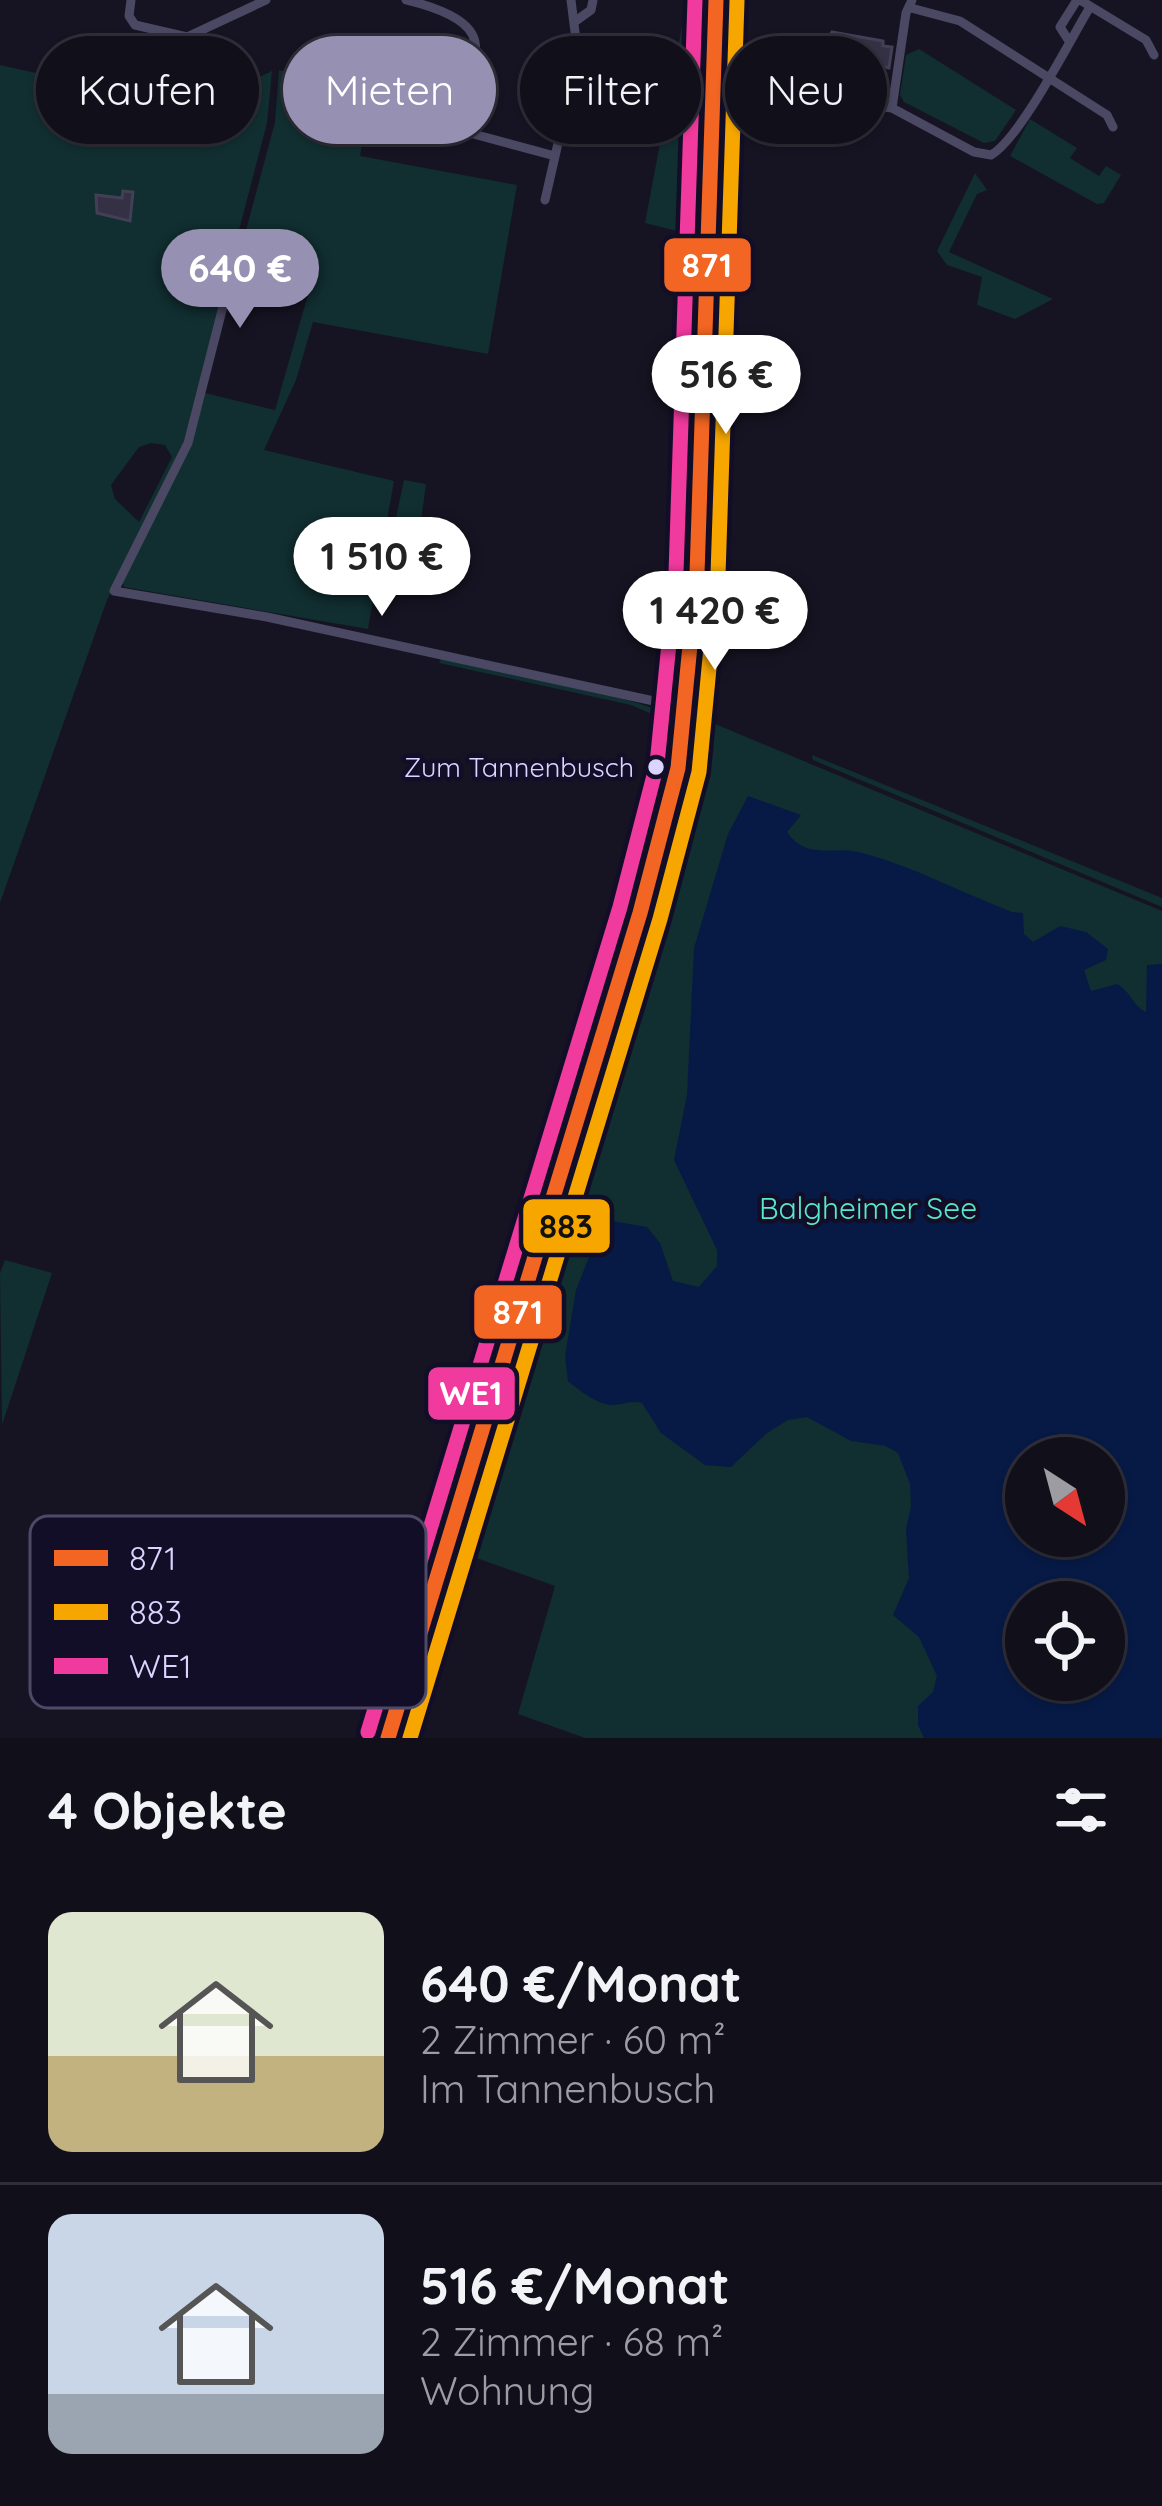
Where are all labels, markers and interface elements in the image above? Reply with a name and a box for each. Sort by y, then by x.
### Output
chip: Kaufen [36,36,259,144]
chip: Mieten [283,36,496,144]
chip: Filter [520,36,701,144]
chip: Neu [725,36,887,144]
pin: 640 € [156,229,324,331]
line badge: 871 [662,236,753,294]
text: 640 € [188,243,292,292]
text: 871 [682,244,732,285]
pin: 516 € [642,335,810,437]
text: 516 € [679,349,773,398]
pin: 1 510 € [271,517,493,619]
text: 1 510 € [320,531,444,580]
pin: 1 420 € [604,571,826,673]
text: 1 420 € [650,585,780,634]
place label: Zum Tannenbusch [404,750,634,784]
marker: Zum Tannenbusch [645,756,667,778]
park label: Balgheimer See [759,1189,977,1227]
line badge: 883 [521,1197,612,1255]
text: 883 [539,1205,593,1246]
line badge: 871 [472,1283,564,1341]
text: 871 [493,1291,543,1332]
line badge: WE1 [426,1365,517,1422]
text: WE1 [440,1372,502,1413]
north arrow [1005,1437,1125,1557]
map controls [1005,1437,1125,1701]
legend [30,1516,426,1708]
text: 871 [129,1537,177,1578]
button: locate [1005,1581,1125,1701]
text: 883 [129,1591,182,1632]
text: WE1 [129,1645,192,1686]
icon: filters [1048,1777,1114,1843]
text: 4 Objekte [48,1778,287,1842]
text: 640 €/Monat [420,1951,742,2015]
icon: home [144,1960,288,2104]
text: 2 Zimmer · 60 m² [420,2015,726,2064]
text: Im Tannenbusch [420,2064,715,2113]
text: 516 €/Monat [420,2253,730,2317]
icon: home [144,2262,288,2406]
text: 2 Zimmer · 68 m² [420,2317,723,2366]
text: Wohnung [420,2366,594,2415]

